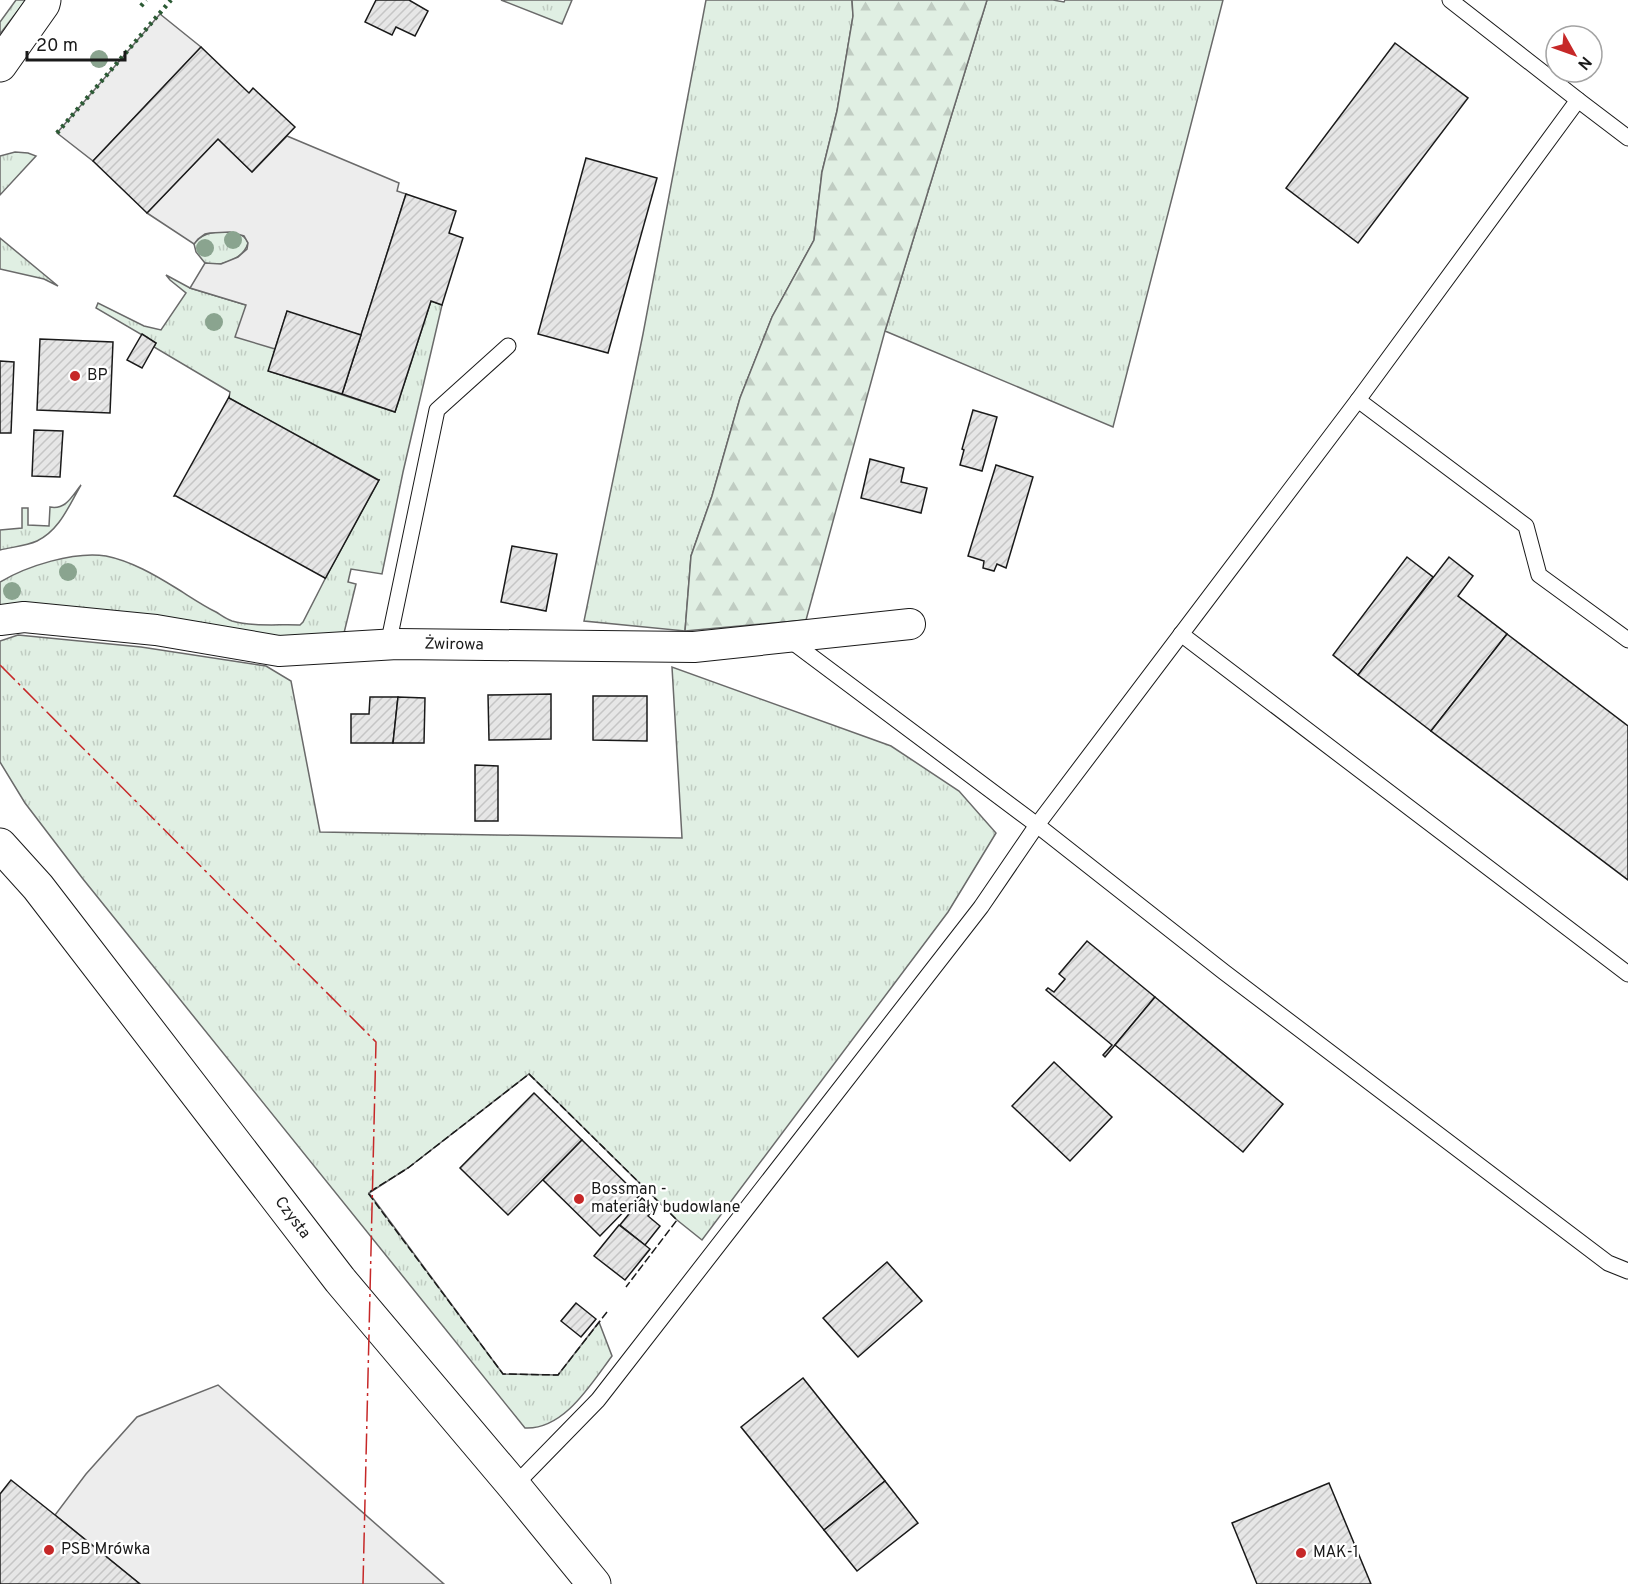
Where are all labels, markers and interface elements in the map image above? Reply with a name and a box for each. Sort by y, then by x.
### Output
scale bar [27,24,124,62]
north arrow [1544,24,1604,84]
text: 20 m [36,35,78,58]
text: N [1573,52,1595,73]
place label: BP [87,366,108,386]
marker: BP [68,369,82,383]
street label: Żwirowa [424,633,484,656]
place label: Bossman - materiały budowlane [591,1180,740,1218]
marker: Bossman - materiały budowlane [572,1192,586,1206]
street label: Czysta [270,1193,314,1243]
place label: PSB Mrówka [61,1540,150,1560]
marker: PSB Mrówka [42,1543,56,1557]
place label: MAK-1 [1313,1543,1359,1563]
marker: MAK-1 [1294,1546,1308,1560]

